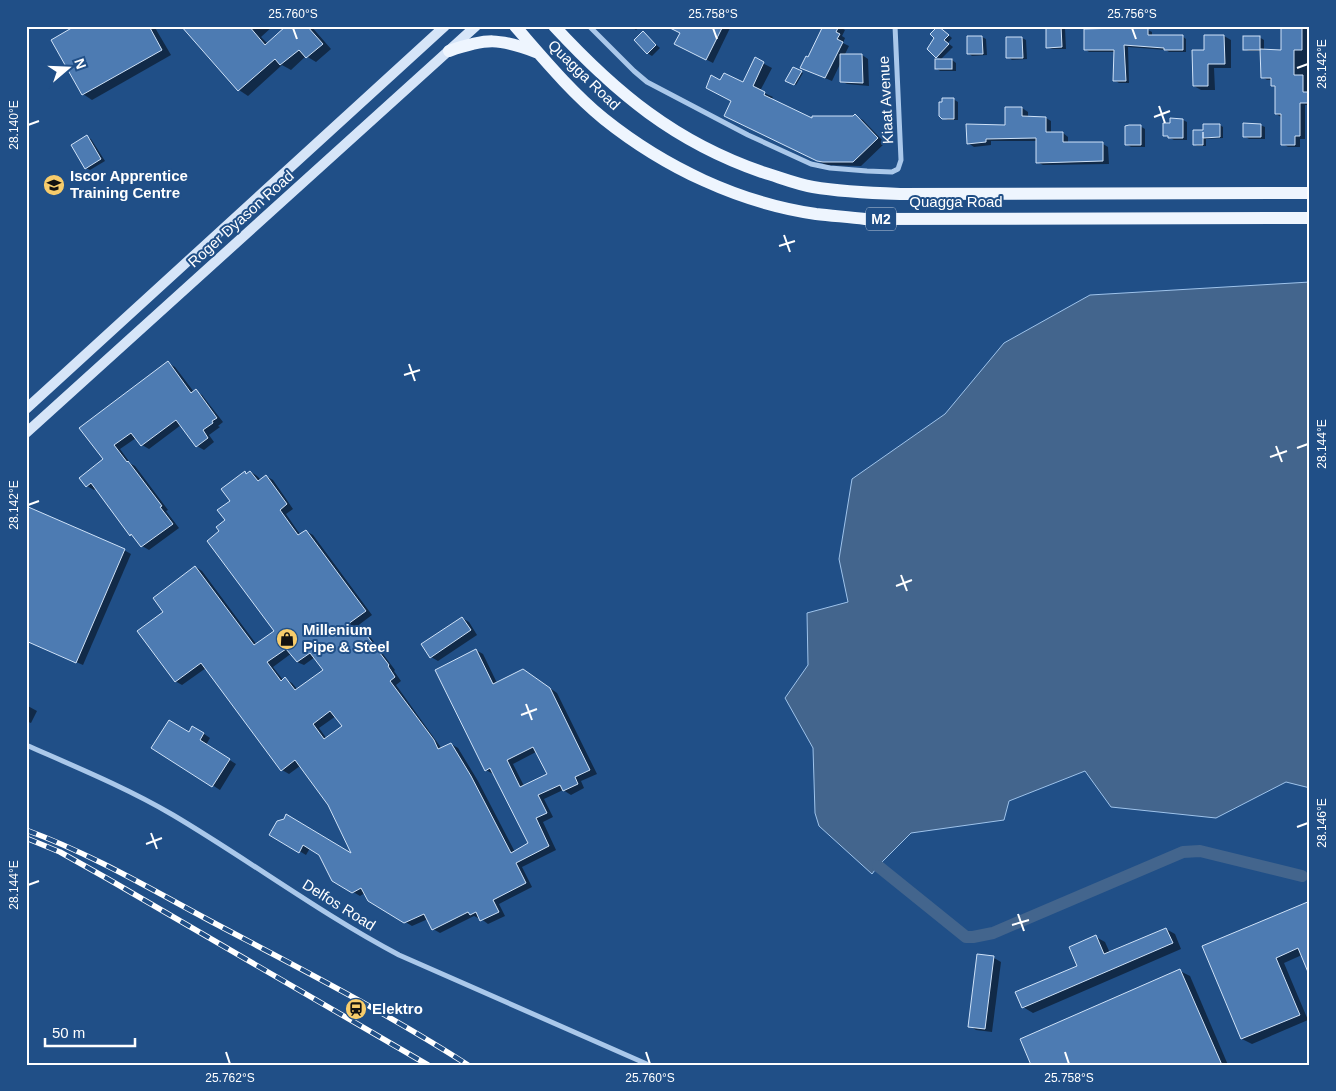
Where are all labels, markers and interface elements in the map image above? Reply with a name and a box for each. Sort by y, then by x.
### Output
text: 25.760°S [268,7,318,21]
text: 25.758°S [688,7,738,21]
text: 25.756°S [1107,7,1157,21]
street label: Quagga Road [545,36,624,113]
text: 28.142°E [1315,39,1329,89]
north arrow [42,42,92,92]
text: N [71,56,90,71]
street label: Kiaat Avenue [875,56,896,144]
text: 28.140°E [7,100,21,150]
place label: Iscor Apprentice Training Centre [70,167,188,201]
street label: Roger Dyason Road [184,167,297,270]
school or university icon: Iscor Apprentice Training Centre [42,173,66,197]
street label: Quagga Road [909,193,1003,210]
road number: M2 [866,208,896,230]
text: 28.144°E [1315,419,1329,469]
text: 28.142°E [7,480,21,530]
place label: Millenium Pipe & Steel [303,621,390,655]
shop icon: Millenium Pipe & Steel [275,627,299,651]
text: 28.146°E [1315,798,1329,848]
text: 28.144°E [7,860,21,910]
street label: Delfos Road [300,875,379,934]
station icon: Elektro [344,997,368,1021]
place label: Elektro [372,1000,423,1017]
scale bar [45,1016,135,1048]
text: 50 m [52,1024,85,1041]
text: 25.762°S [205,1071,255,1085]
text: 25.760°S [625,1071,675,1085]
text: 25.758°S [1044,1071,1094,1085]

